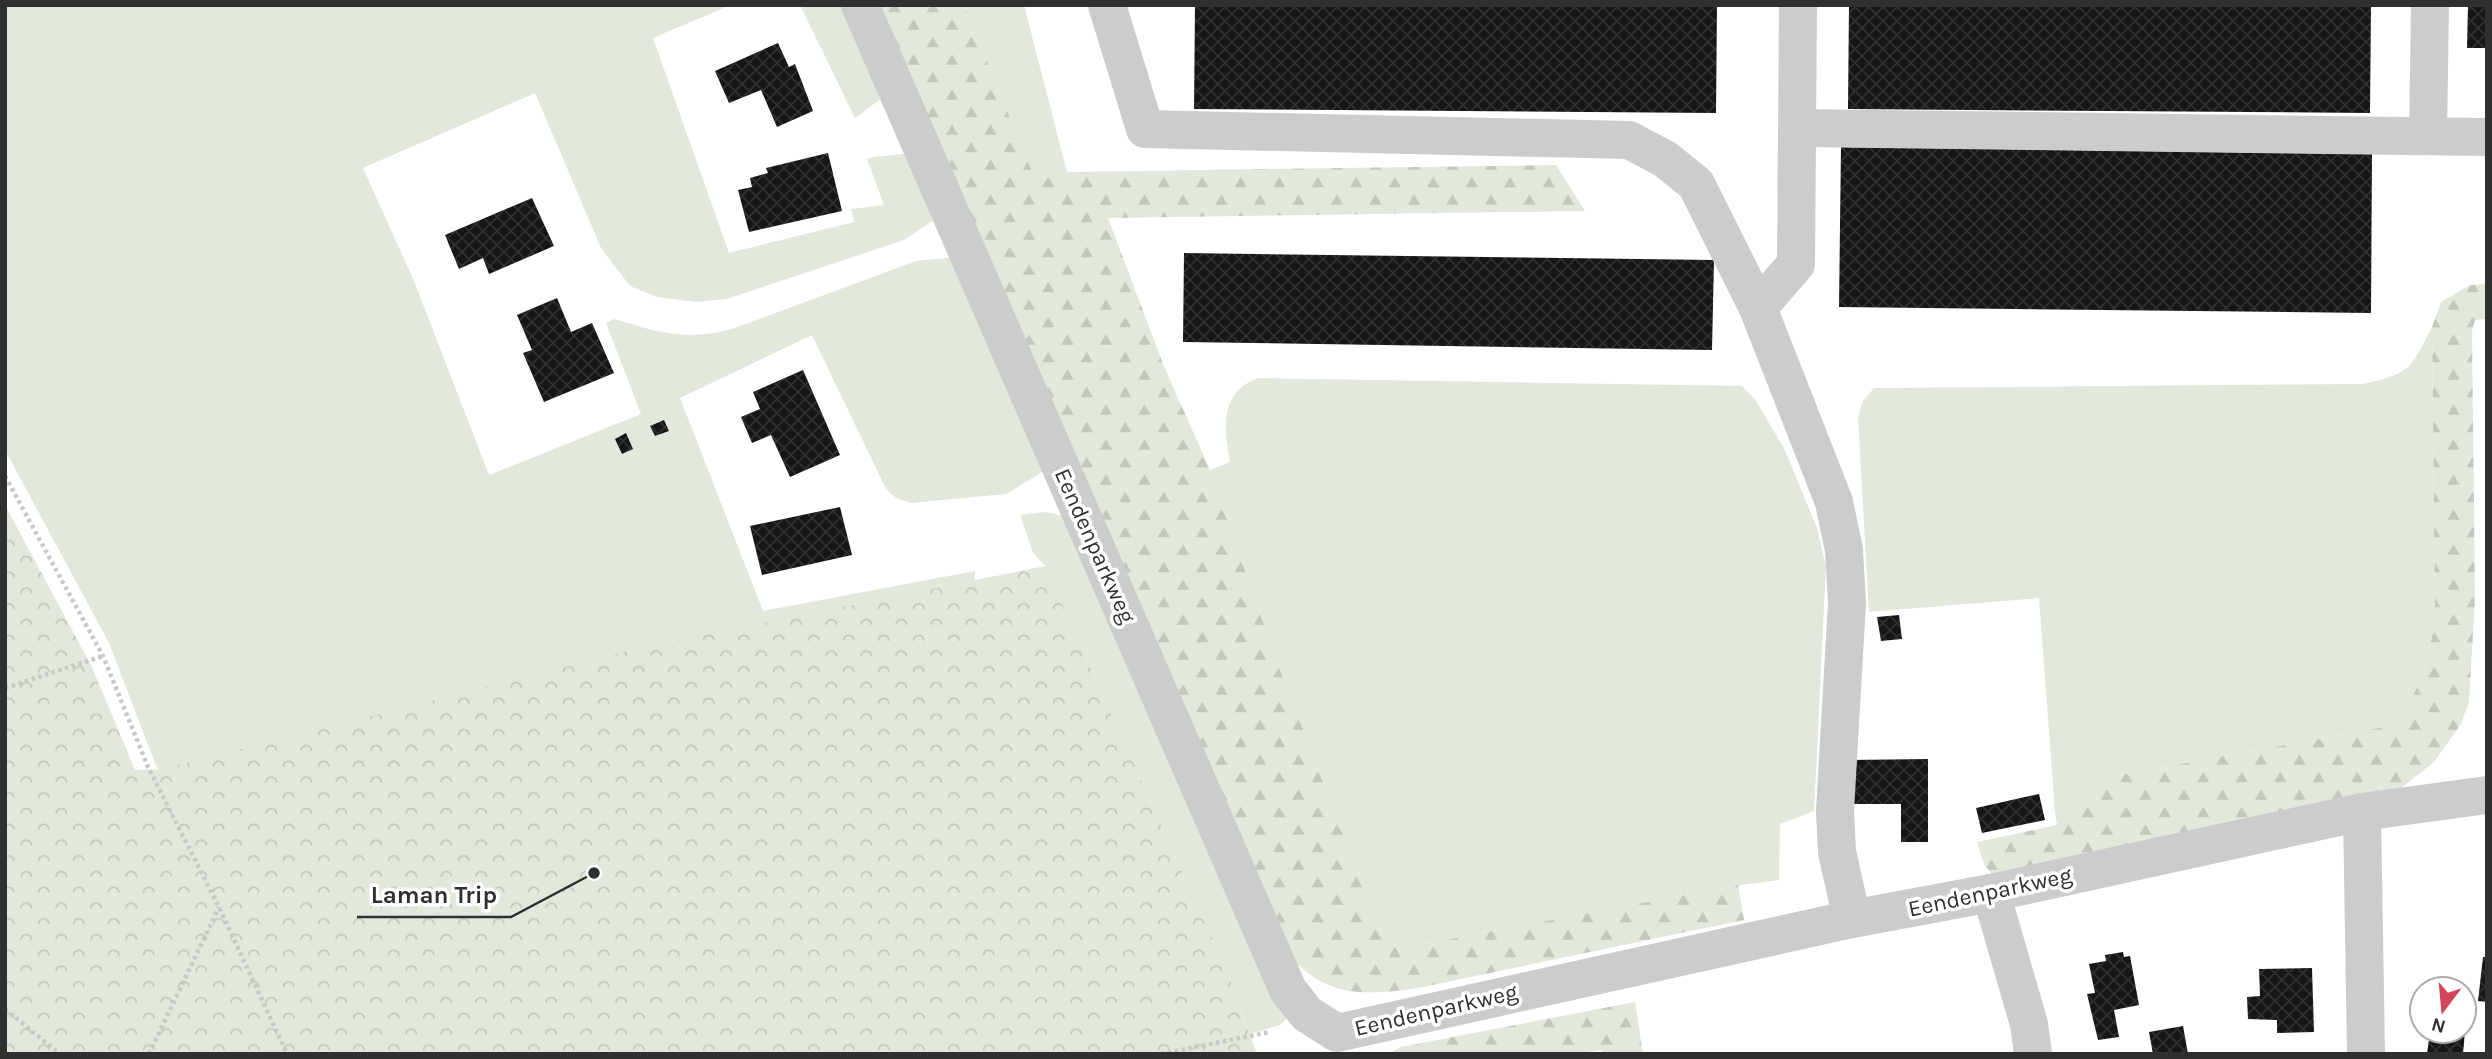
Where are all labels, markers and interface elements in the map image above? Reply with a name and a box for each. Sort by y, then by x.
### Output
street label: Eendenparkweg [1049,464,1141,628]
street label: Eendenparkweg [1906,861,2074,923]
callout: Laman Trip [357,872,511,917]
text: Laman Trip [371,881,497,909]
north arrow [2408,975,2478,1045]
street label: Eendenparkweg [1352,978,1520,1042]
text: N [2429,1013,2448,1038]

